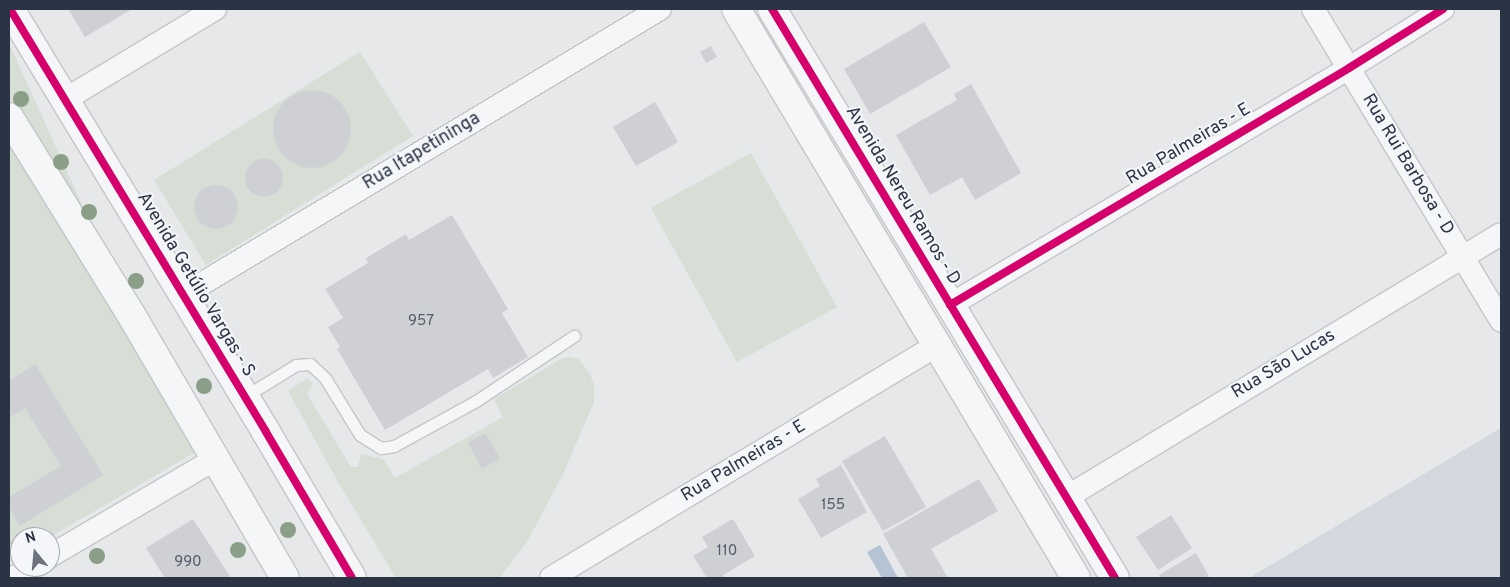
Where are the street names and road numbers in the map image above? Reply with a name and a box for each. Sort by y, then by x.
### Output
street label: Rua Rui Barbosa - D [1356,91,1458,239]
street label: Rua Palmeiras - E [1123,99,1255,191]
street label: Avenida Nereu Ramos - D [840,102,964,290]
street label: Rua Itapetininga [359,109,485,195]
street label: Avenida Getúlio Vargas - S [131,189,259,381]
street label: Rua São Lucas [1228,326,1340,404]
street label: Rua Palmeiras - E [678,416,810,508]

